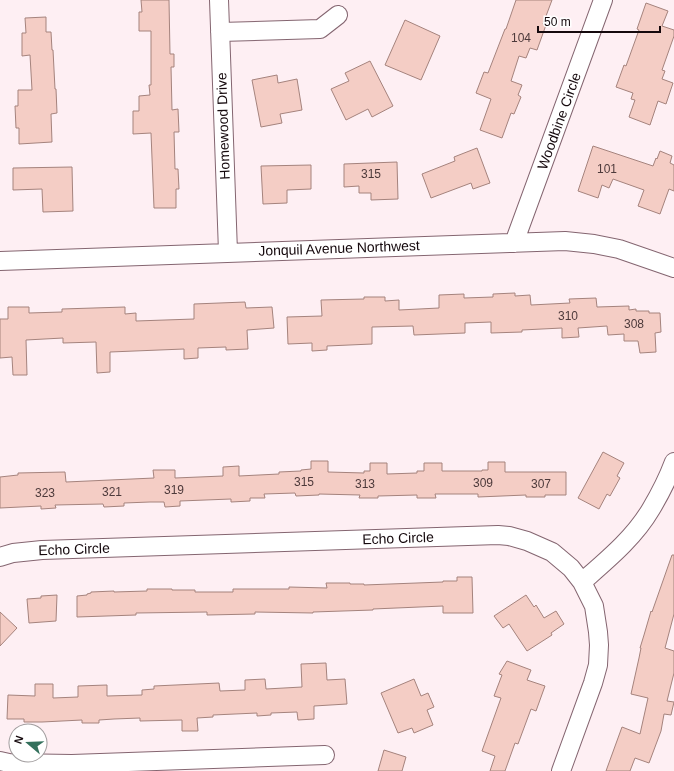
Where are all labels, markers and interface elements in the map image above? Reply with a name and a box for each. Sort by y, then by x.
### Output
scale bar [538,8,660,34]
text: 50 m [544,15,571,29]
house number: 104 [511,31,531,45]
street label: Woodbine Circle [534,70,584,172]
street label: Homewood Drive [213,72,233,180]
house number: 101 [597,162,617,176]
house number: 315 [361,167,381,181]
street label: Jonquil Avenue Northwest [258,237,420,259]
house number: 310 [558,309,578,323]
house number: 308 [624,317,644,331]
house number: 315 [294,475,314,489]
house number: 309 [473,476,493,490]
house number: 313 [355,477,375,491]
house number: 307 [531,477,551,491]
house number: 319 [164,483,184,497]
house number: 321 [102,485,122,499]
house number: 323 [35,486,55,500]
street label: Echo Circle [362,529,434,547]
street label: Echo Circle [38,540,110,558]
north arrow [8,723,48,763]
text: N [12,734,26,745]

